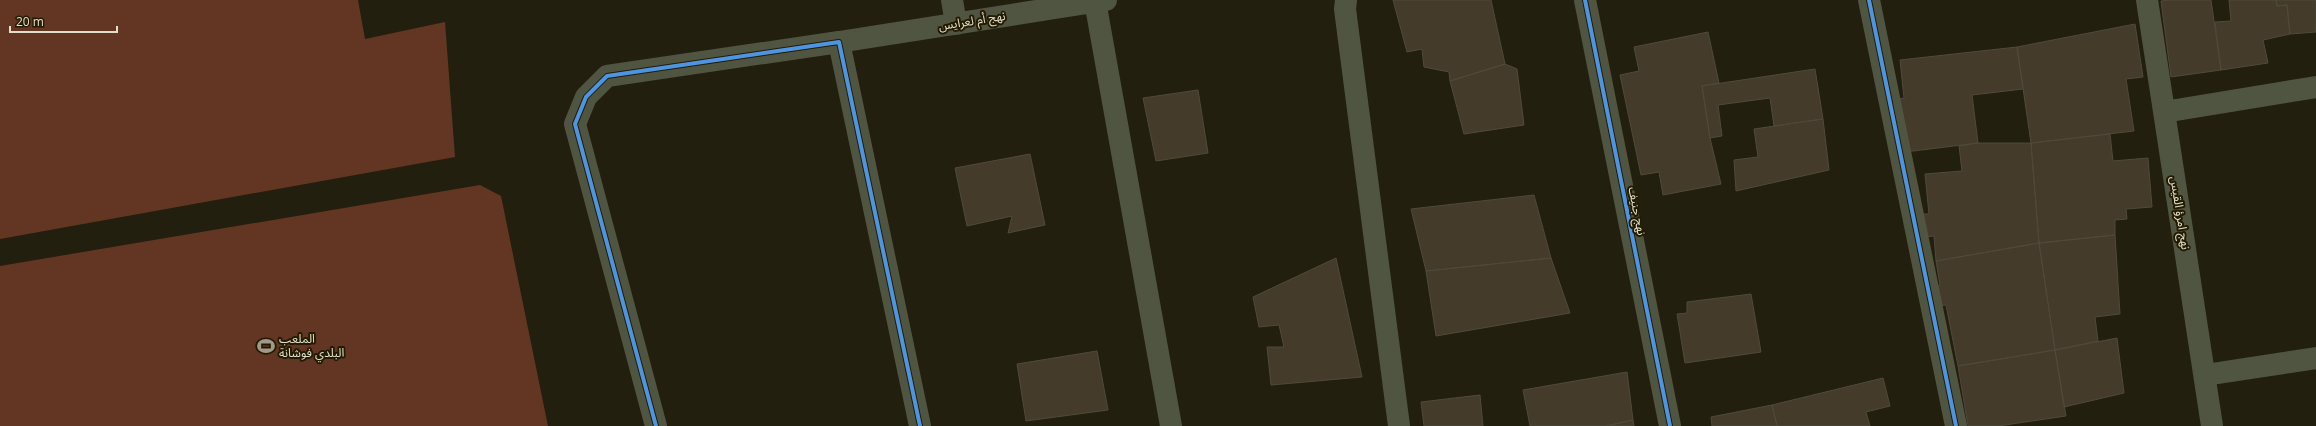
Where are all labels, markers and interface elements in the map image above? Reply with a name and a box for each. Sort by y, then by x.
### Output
street label: نهج أم لعرايس [937,7,1007,35]
scale bar [10,8,117,34]
text: 20 m [16,13,44,30]
street label: نهج امرؤ القيس [2165,175,2195,251]
street label: نهج جنيف [1623,185,1651,237]
place label: الملعب البلدي فوشانة [279,330,344,363]
sports icon: الملعب البلدي فوشانة [256,336,276,356]

